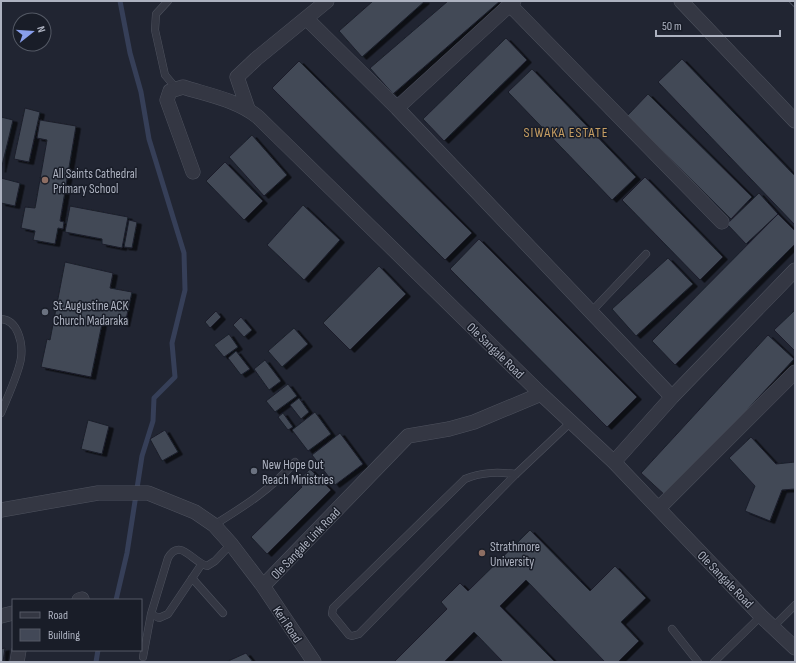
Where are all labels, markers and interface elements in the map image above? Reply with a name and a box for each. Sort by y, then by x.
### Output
north arrow [12,12,52,52]
scale bar [656,12,780,38]
text: 50 m [662,19,682,34]
text: N [34,25,48,34]
district label: SIWAKA ESTATE [524,124,608,141]
place label: All Saints Cathedral Primary School [52,166,137,197]
marker: All Saints Cathedral Primary School [40,175,50,185]
place label: St.Augustine ACK Church Madaraka [53,298,129,329]
marker: St.Augustine ACK Church Madaraka [40,307,50,317]
street label: Ole Sangale Road [463,319,527,382]
place label: New Hope Out Reach Ministries [262,457,334,488]
marker: New Hope Out Reach Ministries [249,466,259,476]
street label: Ole Sangale Link Road [267,505,344,583]
place label: Strathmore University [490,539,540,570]
marker: Strathmore University [477,548,487,558]
street label: Ole Sangale Road [694,548,757,612]
legend [12,599,142,651]
street label: Keri Road [269,603,305,646]
text: Road [48,608,68,623]
text: Building [48,628,80,643]

